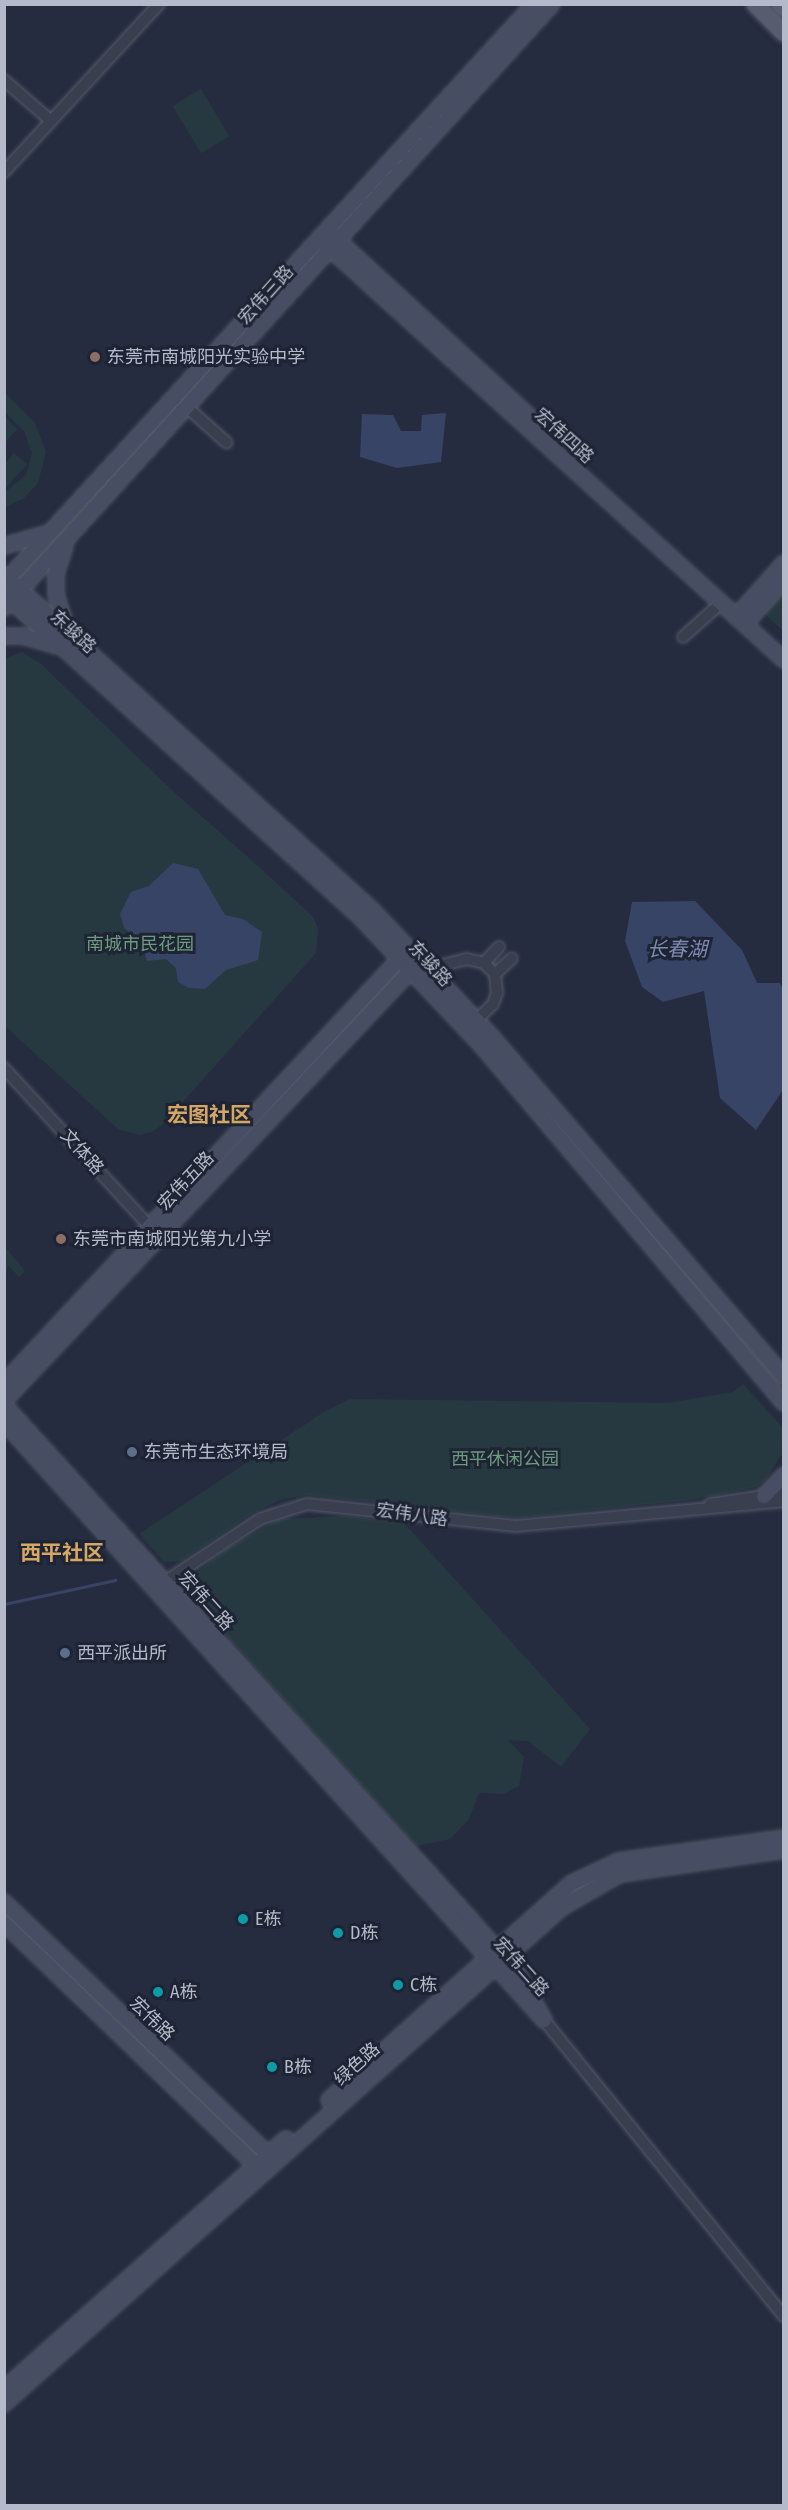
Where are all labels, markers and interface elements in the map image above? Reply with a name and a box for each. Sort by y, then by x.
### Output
street label: 宏伟三路 [234,261,298,329]
place label: 东莞市南城阳光实验中学 [107,346,305,368]
marker: 东莞市南城阳光实验中学 [88,350,102,364]
street label: 宏伟四路 [530,404,598,468]
street label: 东骏路 [46,606,100,658]
park label: 南城市民花园 [86,933,194,955]
street label: 东骏路 [404,937,456,991]
water label: 长春湖 [647,937,707,961]
district label: 宏图社区 [167,1102,251,1128]
street label: 文体路 [56,1125,108,1179]
street label: 宏伟五路 [154,1147,218,1215]
place label: 东莞市南城阳光第九小学 [73,1228,271,1250]
marker: 东莞市南城阳光第九小学 [54,1232,68,1246]
place label: 东莞市生态环境局 [144,1441,288,1463]
marker: 东莞市生态环境局 [125,1445,139,1459]
park label: 西平休闲公园 [451,1448,559,1470]
street label: 宏伟八路 [375,1499,449,1531]
district label: 西平社区 [20,1540,104,1566]
street label: 宏伟二路 [174,1567,238,1635]
place label: 西平派出所 [77,1642,167,1664]
marker: 西平派出所 [58,1646,72,1660]
place label: E栋 [255,1908,281,1930]
marker: E栋 [236,1912,250,1926]
place label: D栋 [350,1922,378,1944]
marker: D栋 [331,1926,345,1940]
street label: 宏伟二路 [489,1933,553,2001]
place label: C栋 [410,1974,437,1996]
marker: C栋 [391,1978,405,1992]
place label: A栋 [170,1981,197,2003]
marker: A栋 [151,1985,165,1999]
street label: 宏伟路 [125,1992,179,2046]
street label: 绿色路 [330,2038,384,2090]
place label: B栋 [284,2056,312,2078]
marker: B栋 [265,2060,279,2074]

